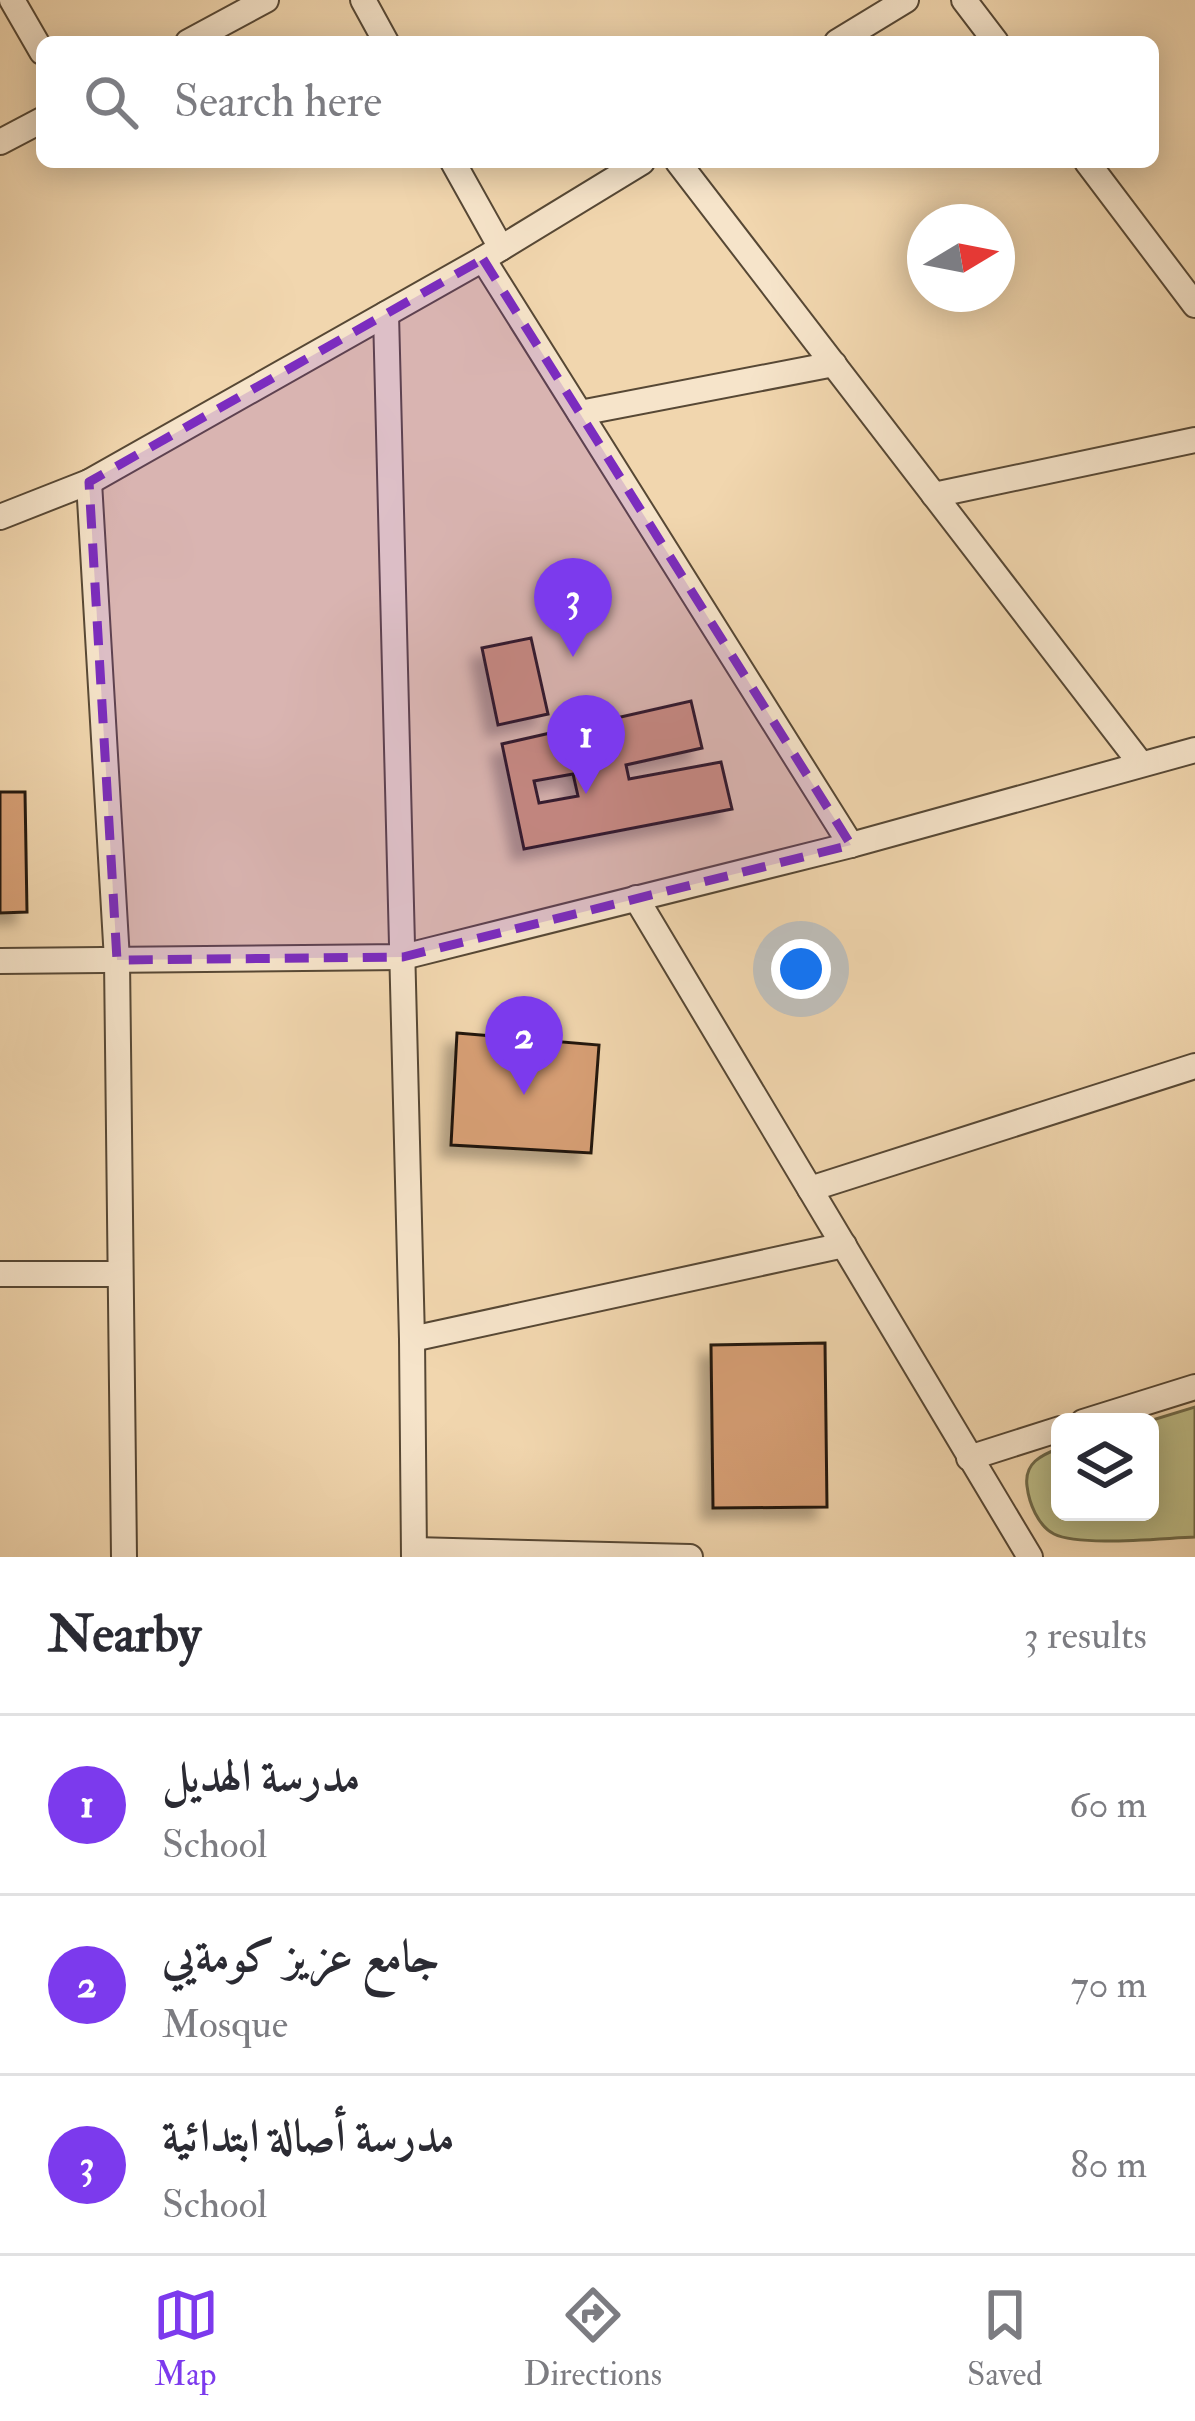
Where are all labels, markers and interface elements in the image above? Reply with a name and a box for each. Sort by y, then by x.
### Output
search box [36,36,1159,168]
icon: search [78,69,144,135]
text: Search here [174,74,382,130]
north arrow [907,204,1015,312]
pin: 3 [534,558,612,657]
pin: 1 [547,695,625,794]
your location [771,939,831,999]
pin: 2 [485,996,563,1095]
map controls [1051,1413,1159,1521]
button: layers [1051,1413,1159,1521]
text: Nearby [48,1603,201,1667]
text: 3 results [1024,1611,1147,1660]
text: مدرسة الهديل [162,1749,360,1805]
text: 1 [80,1780,94,1829]
text: 60 m [1069,1780,1147,1829]
text: School [162,1820,267,1869]
text: جامع عزيز كومةيي [162,1929,439,1985]
text: 2 [77,1960,97,2009]
text: 70 m [1071,1960,1147,2009]
text: Mosque [162,2000,288,2049]
text: مدرسة أصالة ابتدائية [162,2109,455,2165]
text: 3 [80,2140,94,2189]
text: 80 m [1070,2140,1147,2189]
text: School [162,2180,267,2229]
tab: Map [153,2282,219,2395]
tab: Directions [524,2282,662,2395]
tab: Saved [967,2282,1042,2395]

